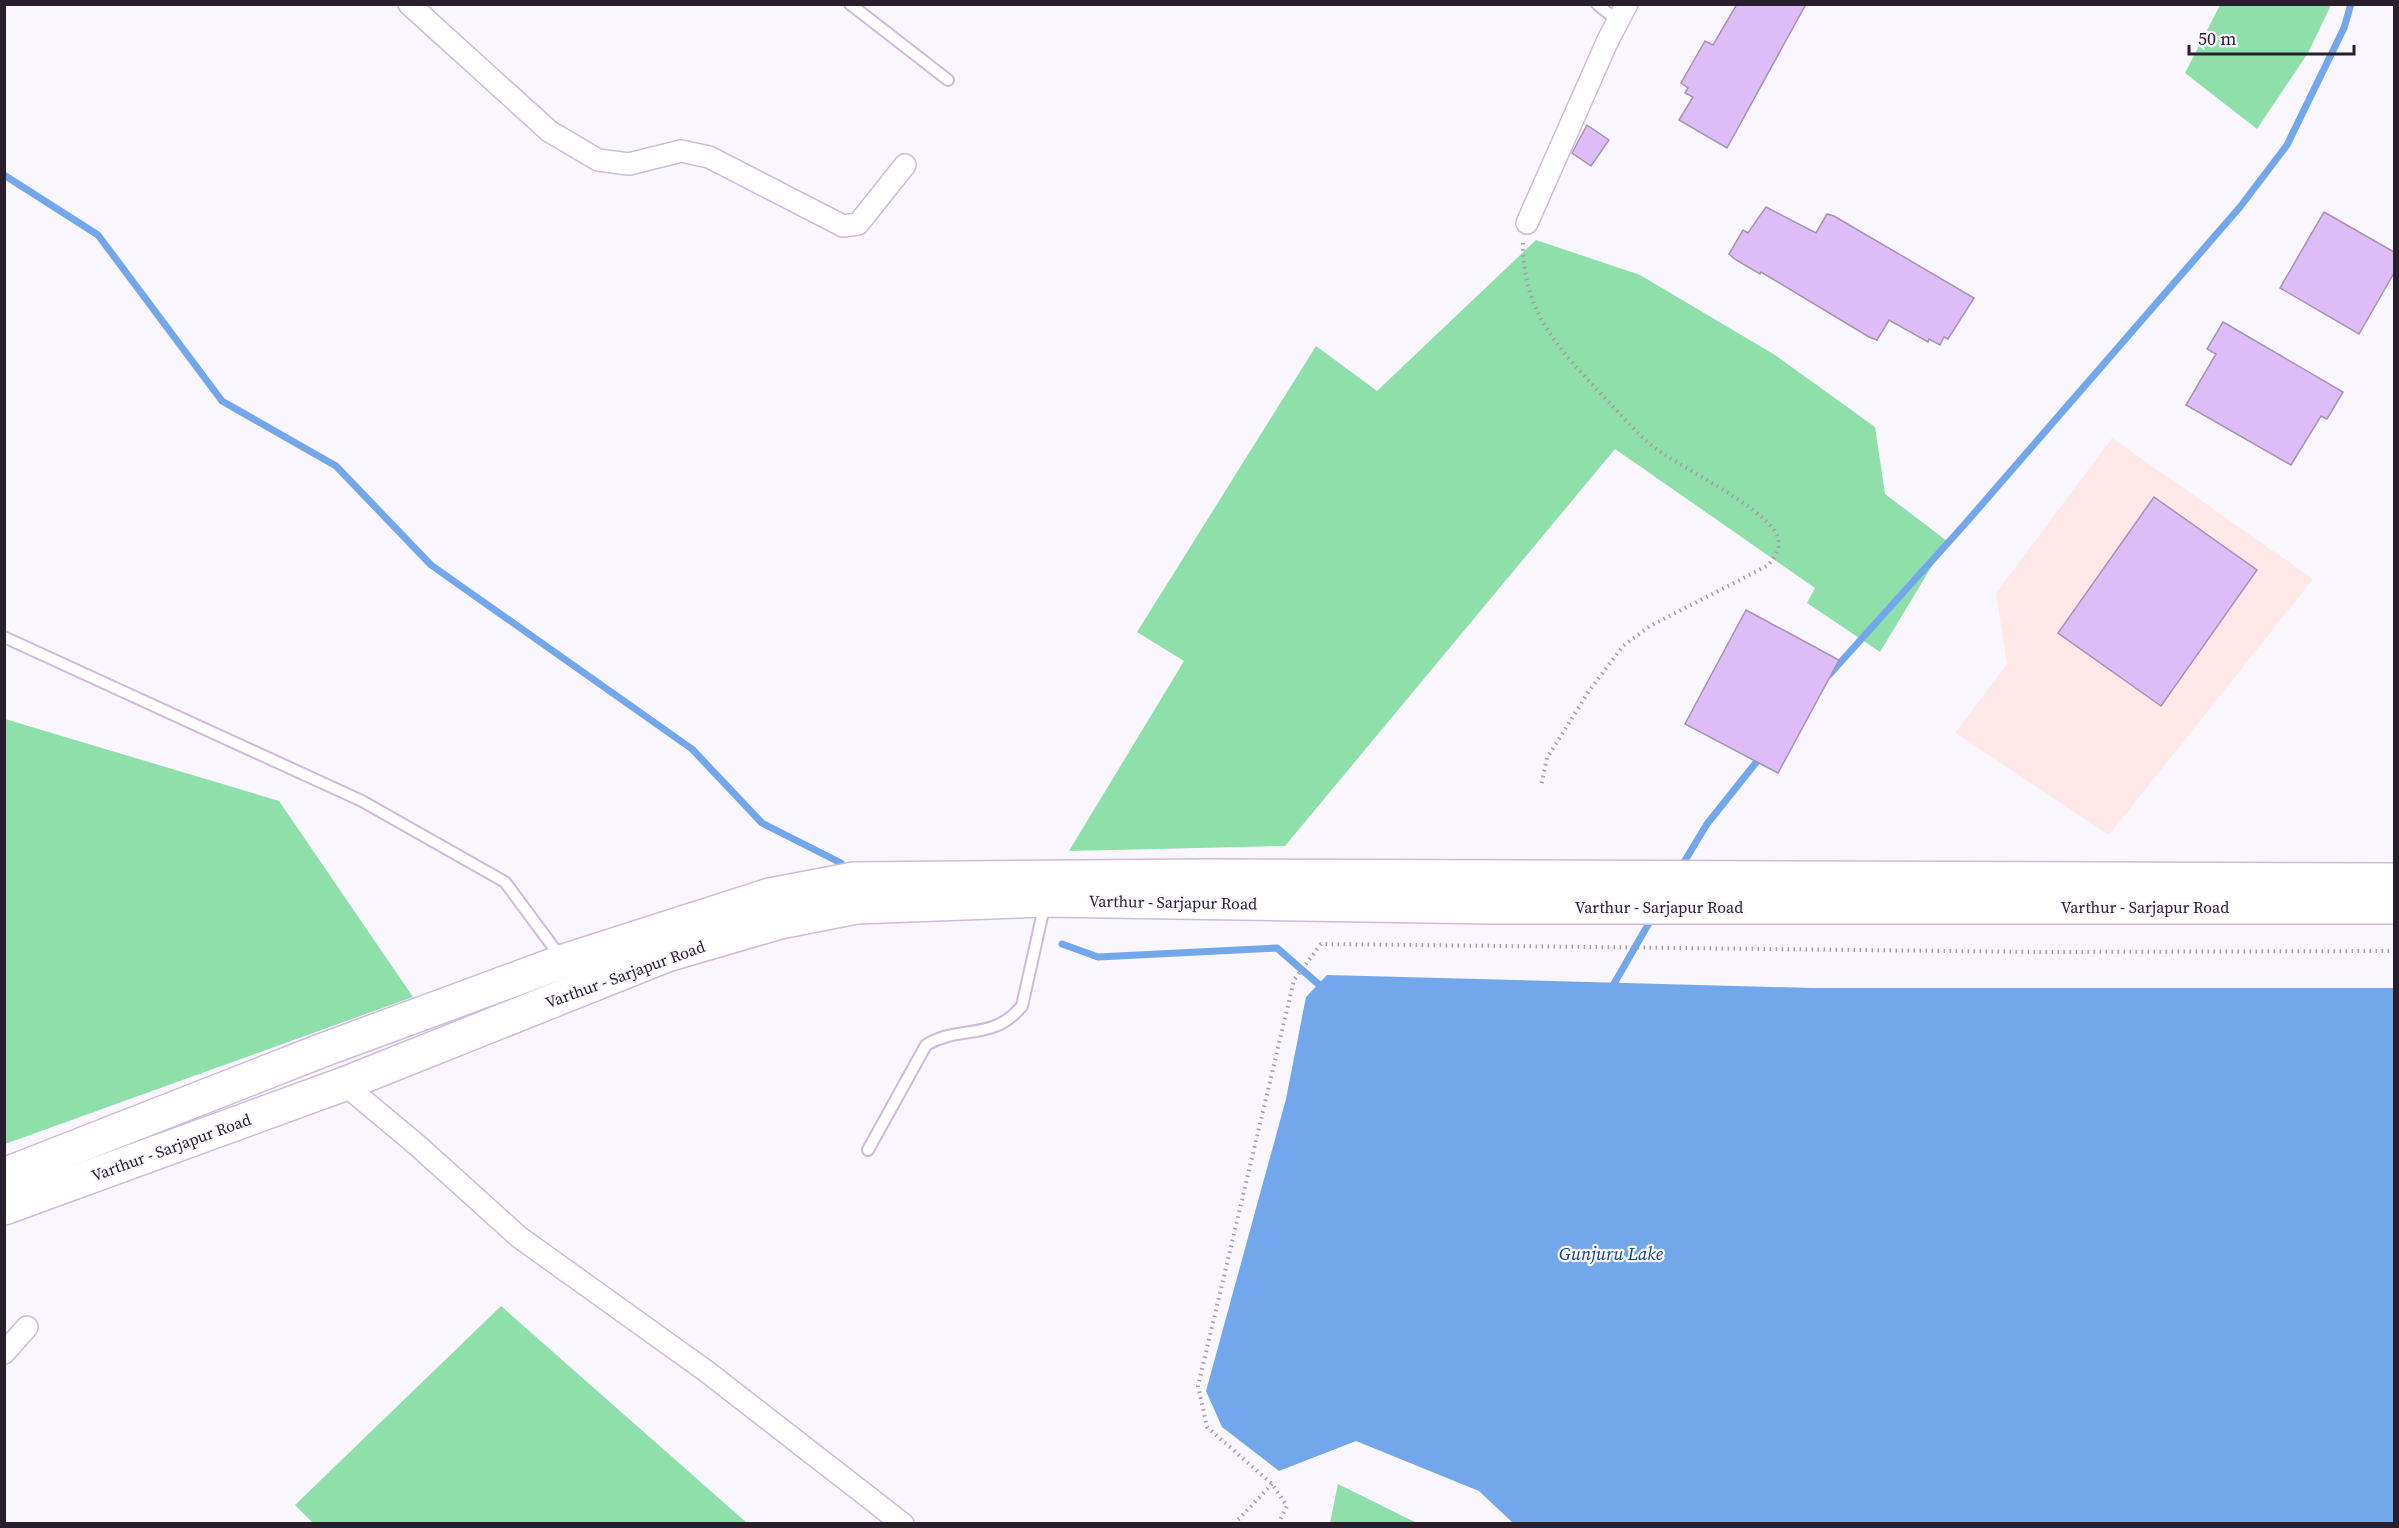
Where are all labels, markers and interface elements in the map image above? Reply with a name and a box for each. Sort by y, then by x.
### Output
scale bar [2189,18,2354,56]
text: 50 m [2198,26,2236,51]
street label: Varthur - Sarjapur Road [1089,890,1257,914]
street label: Varthur - Sarjapur Road [1575,896,1743,918]
street label: Varthur - Sarjapur Road [2061,896,2229,918]
street label: Varthur - Sarjapur Road [542,935,708,1013]
street label: Varthur - Sarjapur Road [88,1108,254,1186]
water label: Gunjuru Lake [1559,1241,1664,1266]

